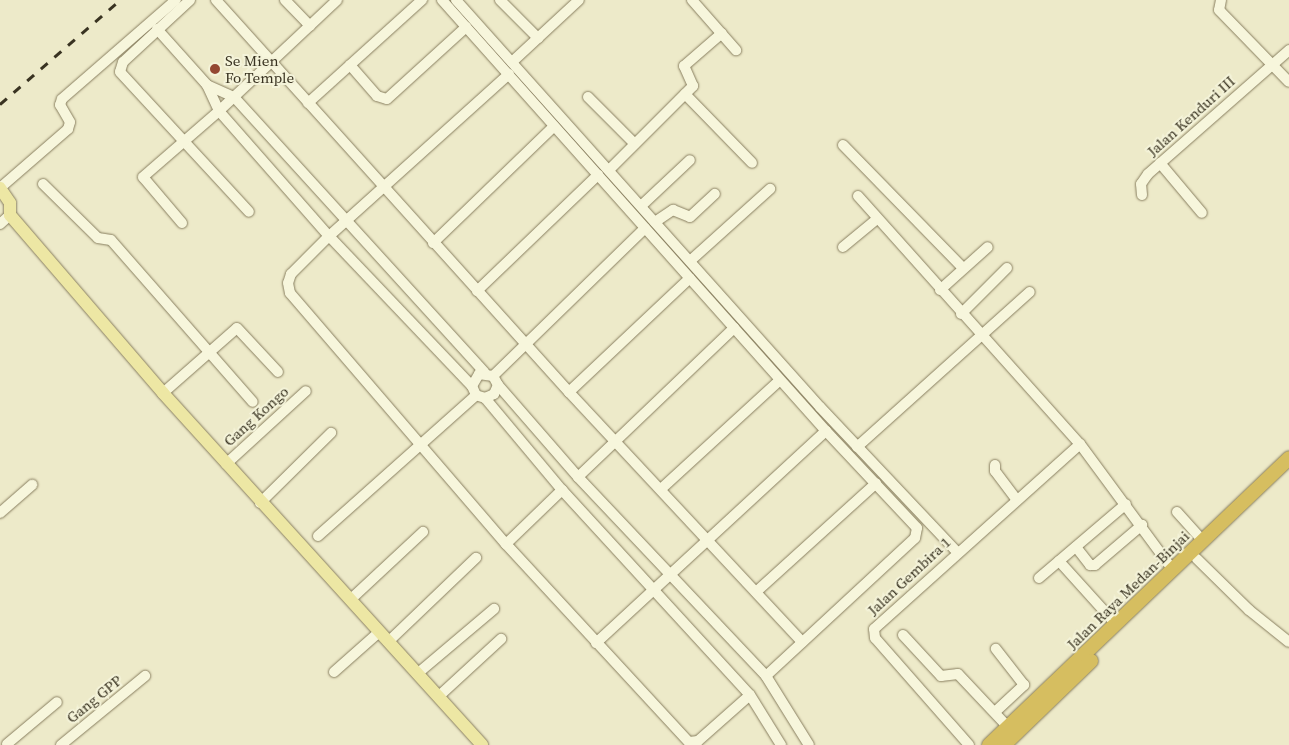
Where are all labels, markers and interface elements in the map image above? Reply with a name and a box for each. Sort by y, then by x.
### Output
place label: Se Mien Fo Temple [225,51,294,86]
marker: Se Mien Fo Temple [209,63,221,75]
street label: Jalan Kenduri III [1143,72,1239,160]
street label: Gang Kongo [220,382,292,450]
street label: Jalan Raya Medan-Binjai [1063,527,1193,653]
street label: Jalan Gembira 1 [864,533,954,619]
street label: Gang GPP [63,671,125,727]

